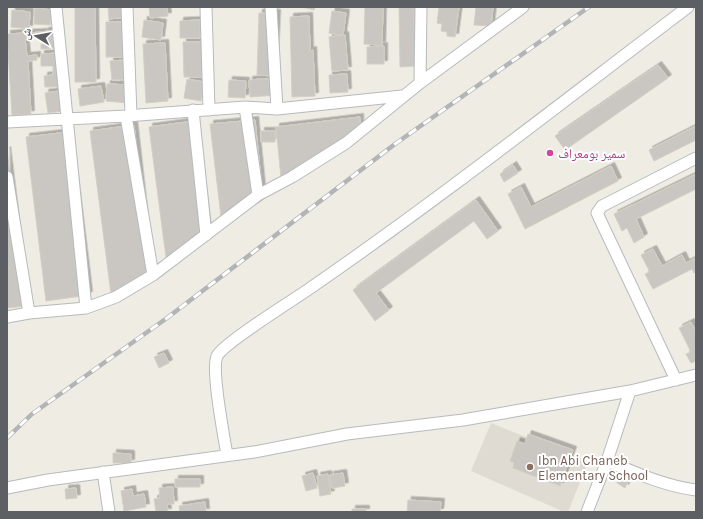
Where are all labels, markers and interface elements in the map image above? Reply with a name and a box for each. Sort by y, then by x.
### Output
north arrow [16,16,56,56]
text: ش [19,27,35,41]
place label: سمير بومعراف [558,146,625,162]
marker: سمير بومعراف [545,148,555,158]
place label: Ibn Abi Chaneb Elementary School [538,453,648,483]
marker: Ibn Abi Chaneb Elementary School [525,462,535,472]

